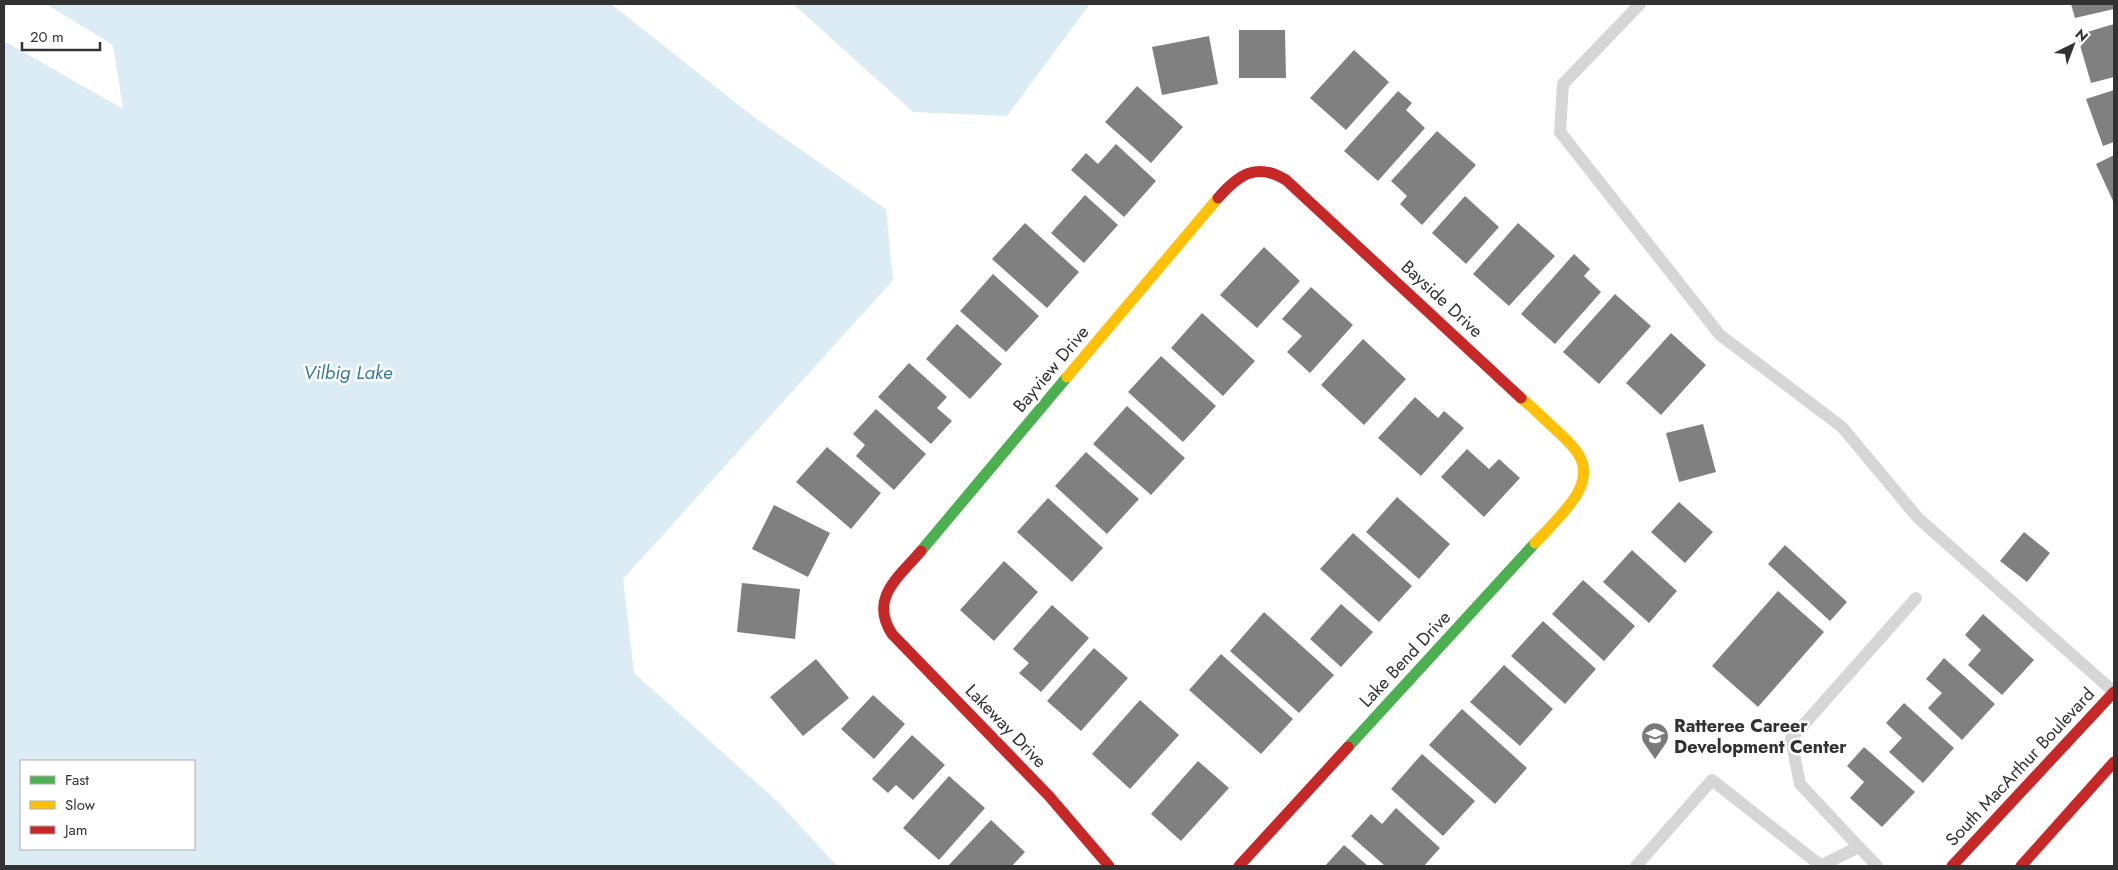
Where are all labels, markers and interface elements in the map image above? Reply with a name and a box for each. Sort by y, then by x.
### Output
scale bar [22,20,100,52]
north arrow [2048,20,2098,70]
text: N [2071,24,2093,46]
text: 20 m [30,26,64,48]
street label: Bayside Drive [1395,254,1489,344]
street label: Bayview Drive [1007,320,1095,418]
water label: Vilbig Lake [304,359,393,386]
street label: Lake Bend Drive [1353,605,1457,713]
street label: Lakeway Drive [959,678,1053,774]
street label: South MacArthur Boulevard [1939,682,2101,852]
place label: Ratteree Career Development Center [1674,713,1847,760]
school or university icon: Ratteree Career Development Center [1640,721,1670,760]
legend [20,760,195,850]
text: Fast [65,769,89,791]
text: Slow [65,794,96,816]
text: Jam [63,819,88,841]

